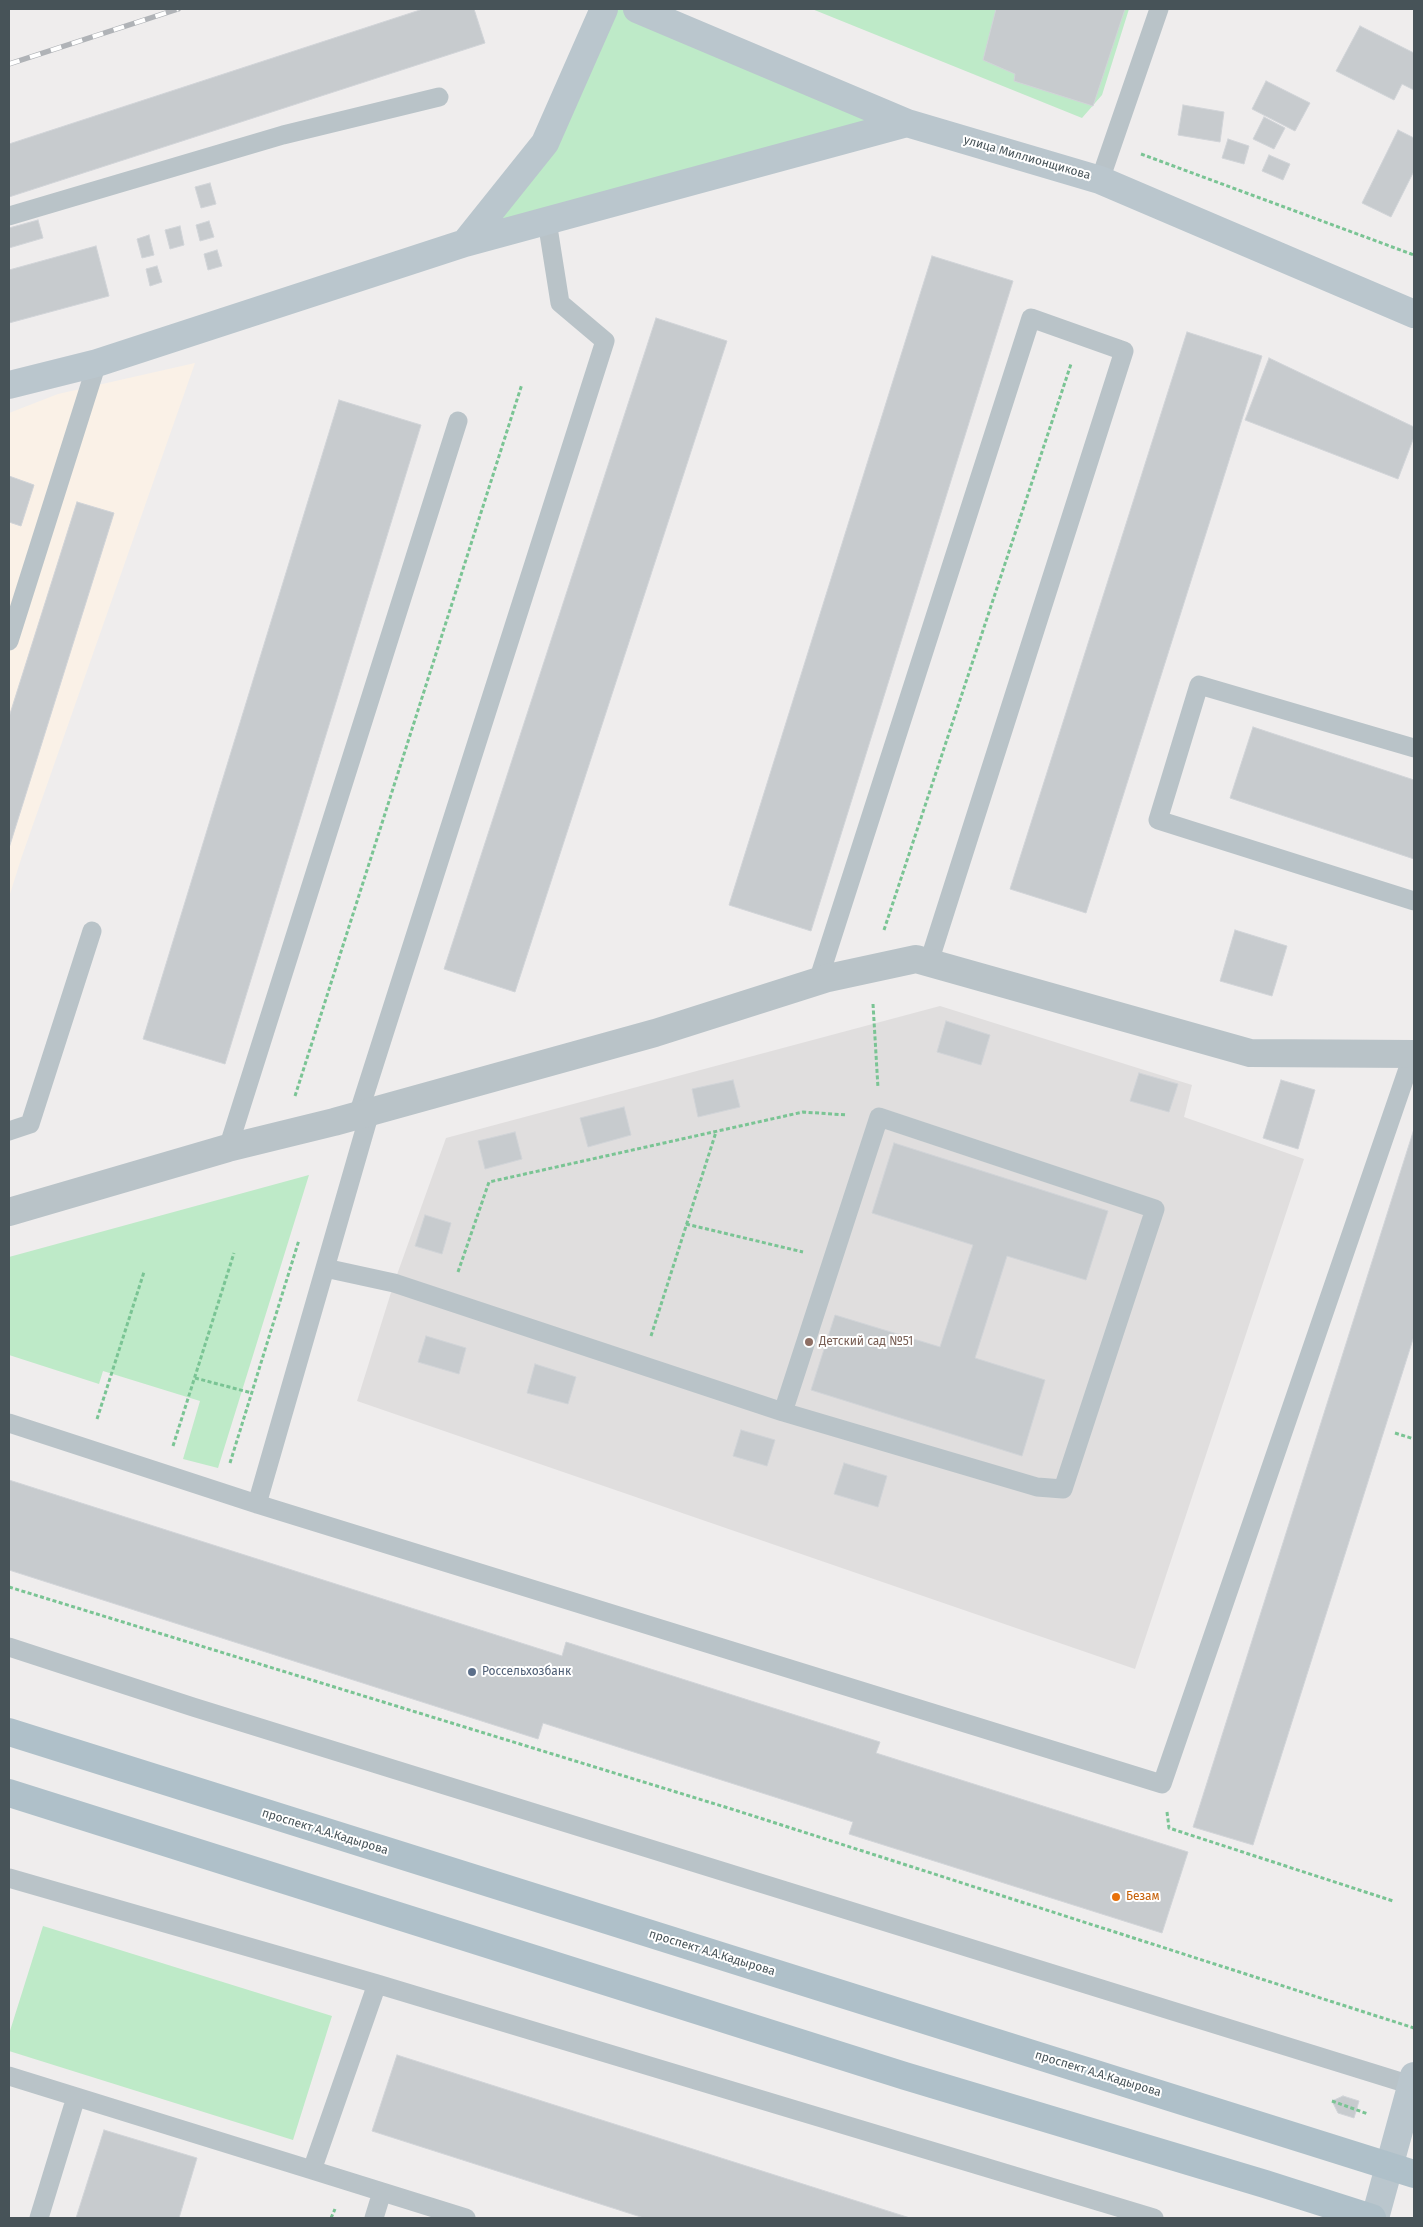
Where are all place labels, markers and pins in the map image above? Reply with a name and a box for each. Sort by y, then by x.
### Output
place label: Детский сад №51 [819,1335,913,1349]
marker: Детский сад №51 [803,1336,815,1348]
place label: Россельхозбанк [482,1665,571,1679]
marker: Россельхозбанк [466,1666,478,1678]
place label: Безам [1126,1890,1160,1904]
marker: Безам [1110,1891,1122,1903]

